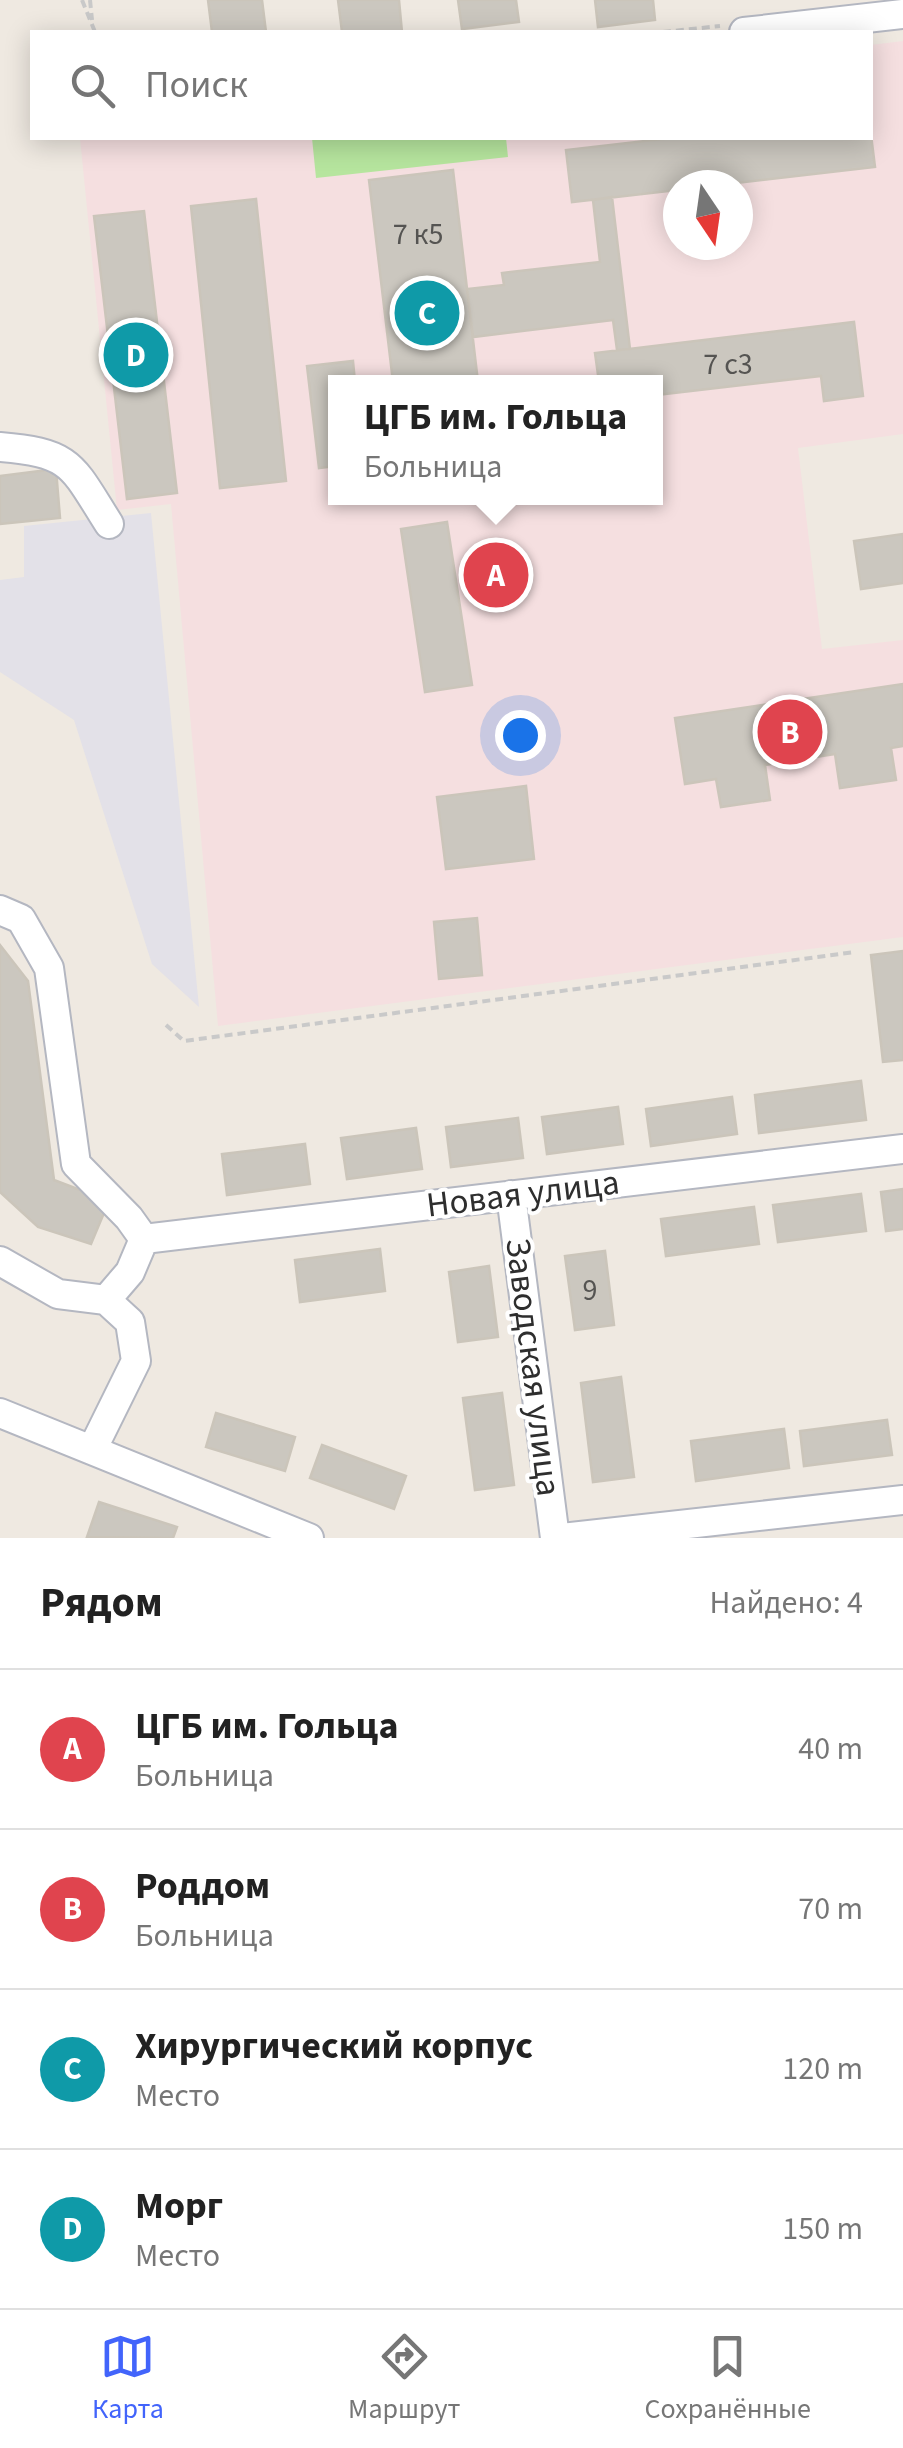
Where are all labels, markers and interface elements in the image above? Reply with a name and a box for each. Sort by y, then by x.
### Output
search box [30,30,873,140]
icon: search [65,58,120,113]
text: Поиск [145,58,248,112]
north arrow [663,170,753,260]
house number: 7 к5 [393,213,443,256]
pin: C [394,276,460,350]
pin: D [104,318,168,392]
house number: 7 с3 [703,343,753,386]
popup [328,375,663,505]
text: ЦГБ им. Гольца [364,390,627,444]
text: Больница [364,444,502,490]
pin: A [464,538,528,612]
pin: B [758,694,822,770]
your location [495,710,546,761]
street label: Новая улица [424,1157,622,1231]
street label: Заводская улица [492,1235,574,1499]
house number: 9 [583,1269,597,1312]
text: Рядом [40,1573,163,1633]
text: Найдено: 4 [709,1580,863,1626]
text: ЦГБ им. Гольца [135,1699,399,1753]
text: A [63,1726,82,1772]
text: 40 m [798,1726,863,1772]
text: Больница [135,1753,274,1799]
text: Роддом [135,1859,270,1913]
text: B [63,1886,82,1932]
text: 70 m [798,1886,863,1932]
text: Больница [135,1913,274,1959]
text: Хирургический корпус [135,2019,533,2073]
text: C [63,2046,82,2092]
text: 120 m [782,2046,863,2092]
text: Место [135,2073,220,2119]
text: Морг [135,2179,223,2233]
text: D [62,2206,83,2252]
text: 150 m [782,2206,863,2252]
text: Место [135,2233,220,2279]
tab: Карта [92,2329,164,2429]
tab: Маршрут [348,2329,460,2429]
tab: Сохранённые [645,2329,811,2429]

